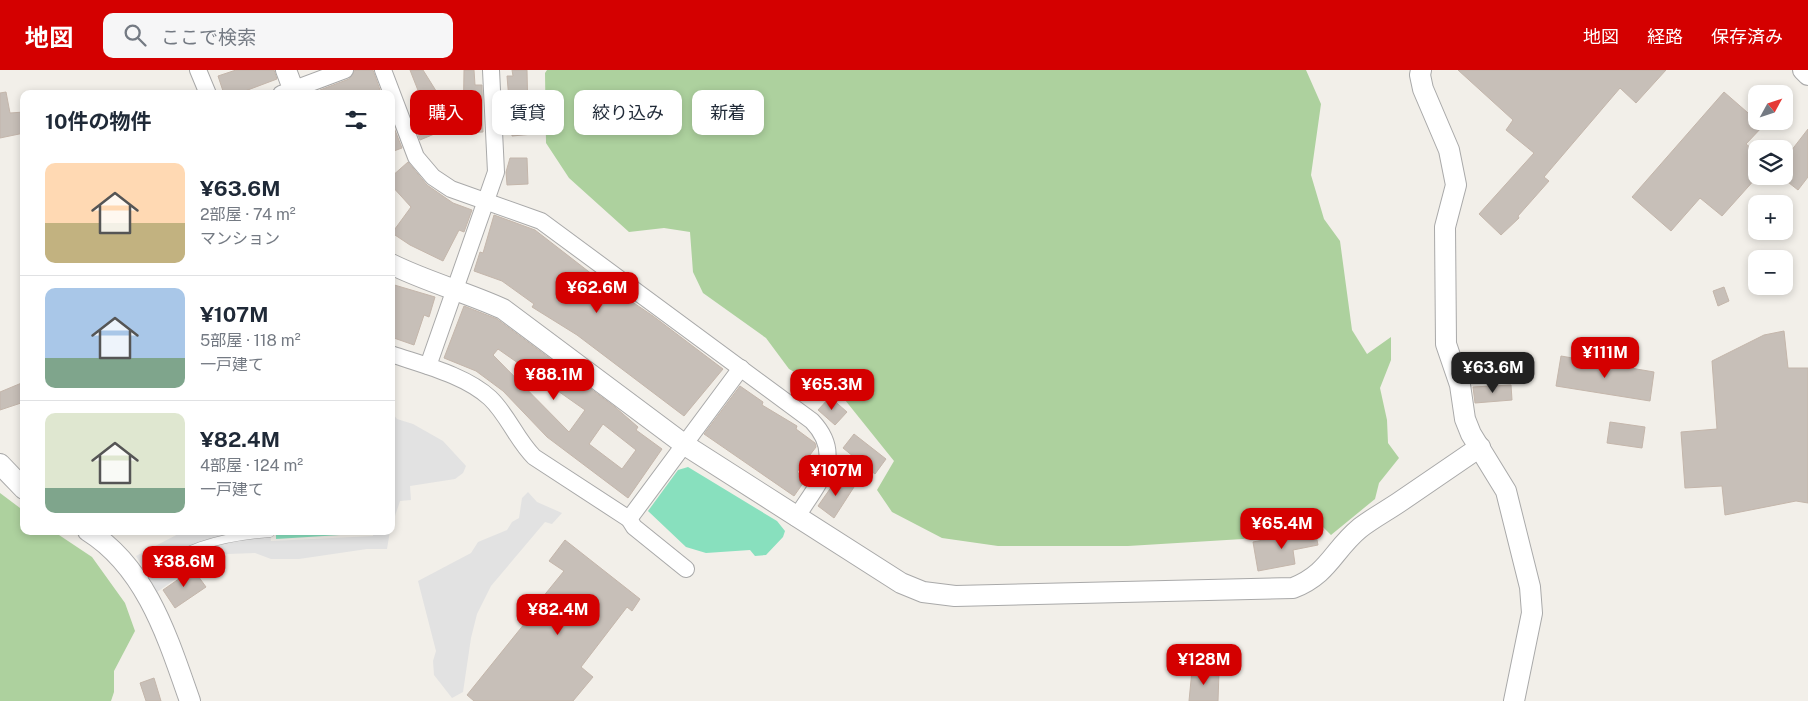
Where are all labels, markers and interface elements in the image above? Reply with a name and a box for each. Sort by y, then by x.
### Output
search box [103,13,453,58]
icon: search [121,21,149,49]
text: 地図 [25,23,73,51]
text: ここで検索 [161,26,256,48]
text: 地図 [1583,26,1619,47]
text: 経路 [1647,26,1683,47]
text: 保存済み [1711,26,1783,47]
north arrow [1748,85,1792,130]
map controls [1748,85,1793,295]
chip: 購入 [410,90,482,135]
chip: 賃貸 [492,90,564,135]
chip: 絞り込み [574,90,682,135]
chip: 新着 [692,90,764,135]
icon: filters [342,106,370,134]
text: 10件の物件 [45,109,152,134]
button: layers [1748,140,1793,185]
text: ¥63.6M [200,176,280,201]
icon: home [85,183,145,243]
button: + [1748,195,1793,240]
text: 2部屋 · 74 m² [200,205,296,224]
text: マンション [200,229,280,248]
button: − [1748,250,1793,295]
pin: ¥62.6M [556,272,638,314]
text: ¥62.6M [567,278,627,297]
text: ¥107M [200,302,268,327]
icon: home [85,308,145,368]
text: 5部屋 · 118 m² [200,331,301,350]
pin: ¥111M [1570,336,1640,379]
text: ¥111M [1582,343,1628,362]
pin: ¥63.6M [1452,352,1534,394]
text: 一戸建て [200,355,264,374]
pin: ¥88.1M [513,358,595,401]
text: ¥63.6M [1462,358,1524,377]
text: ¥88.1M [525,365,583,384]
pin: ¥65.3M [791,368,873,411]
text: ¥65.3M [801,375,863,394]
text: ¥82.4M [200,427,280,452]
icon: home [85,433,145,493]
pin: ¥107M [801,454,871,497]
text: 4部屋 · 124 m² [200,456,303,475]
text: ¥107M [810,461,862,480]
text: 一戸建て [200,480,264,499]
pin: ¥65.4M [1241,508,1323,550]
text: ¥65.4M [1251,514,1313,533]
pin: ¥38.6M [143,546,225,588]
text: ¥38.6M [153,552,215,571]
pin: ¥82.4M [517,594,599,636]
text: ¥82.4M [528,600,588,619]
pin: ¥128M [1169,644,1239,686]
text: ¥128M [1178,650,1230,669]

